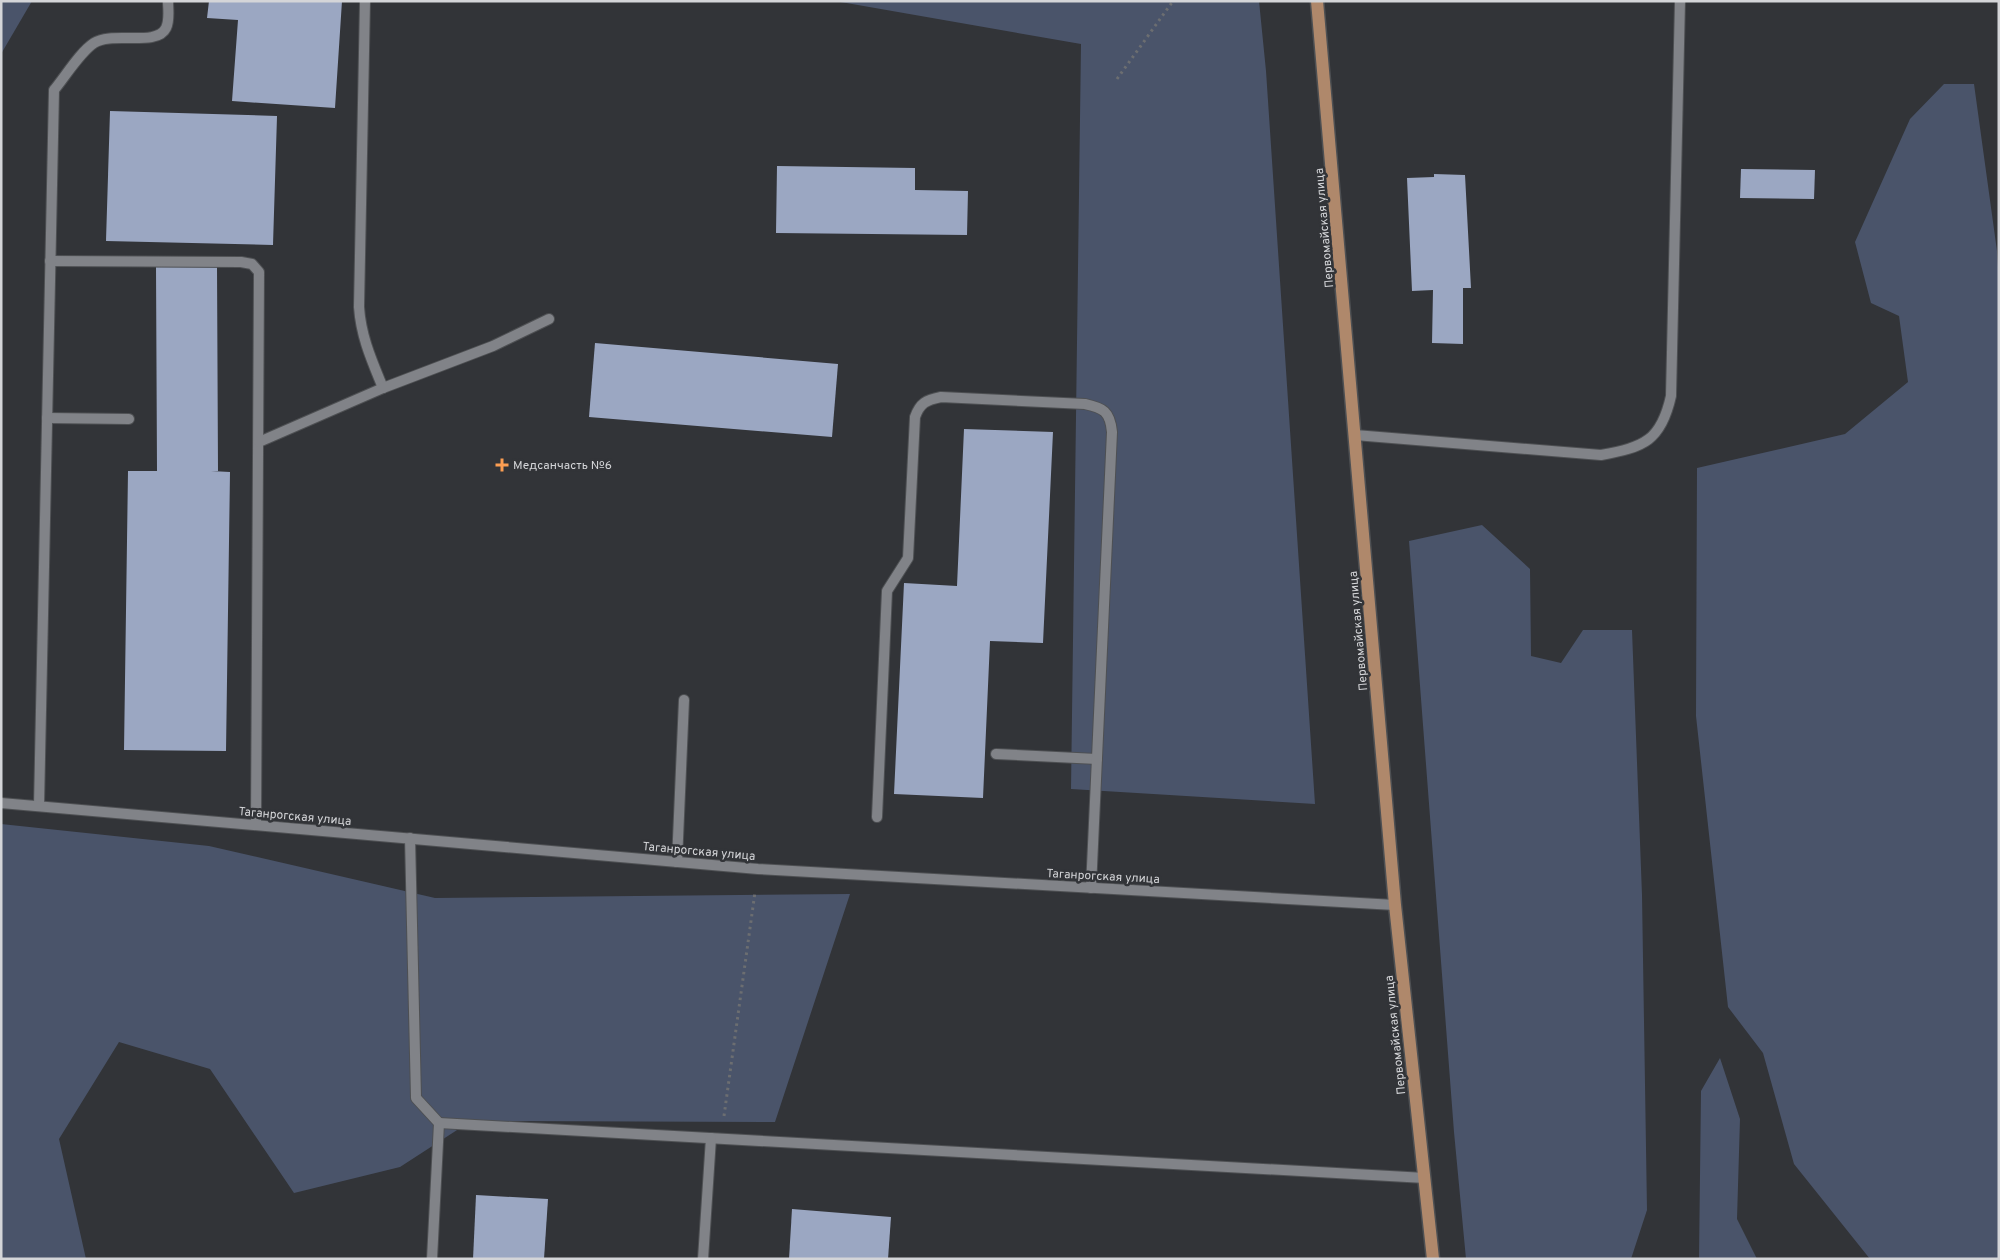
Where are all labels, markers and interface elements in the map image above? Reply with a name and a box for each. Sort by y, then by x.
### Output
street label: Первомайская улица [1312,167,1338,288]
marker: Медсанчасть №6 [495,458,509,472]
place label: Медсанчасть №6 [513,458,612,474]
street label: Первомайская улица [1346,570,1372,691]
street label: Таганрогская улица [238,804,352,830]
street label: Таганрогская улица [642,839,756,865]
street label: Таганрогская улица [1046,866,1160,888]
street label: Первомайская улица [1382,974,1410,1095]

